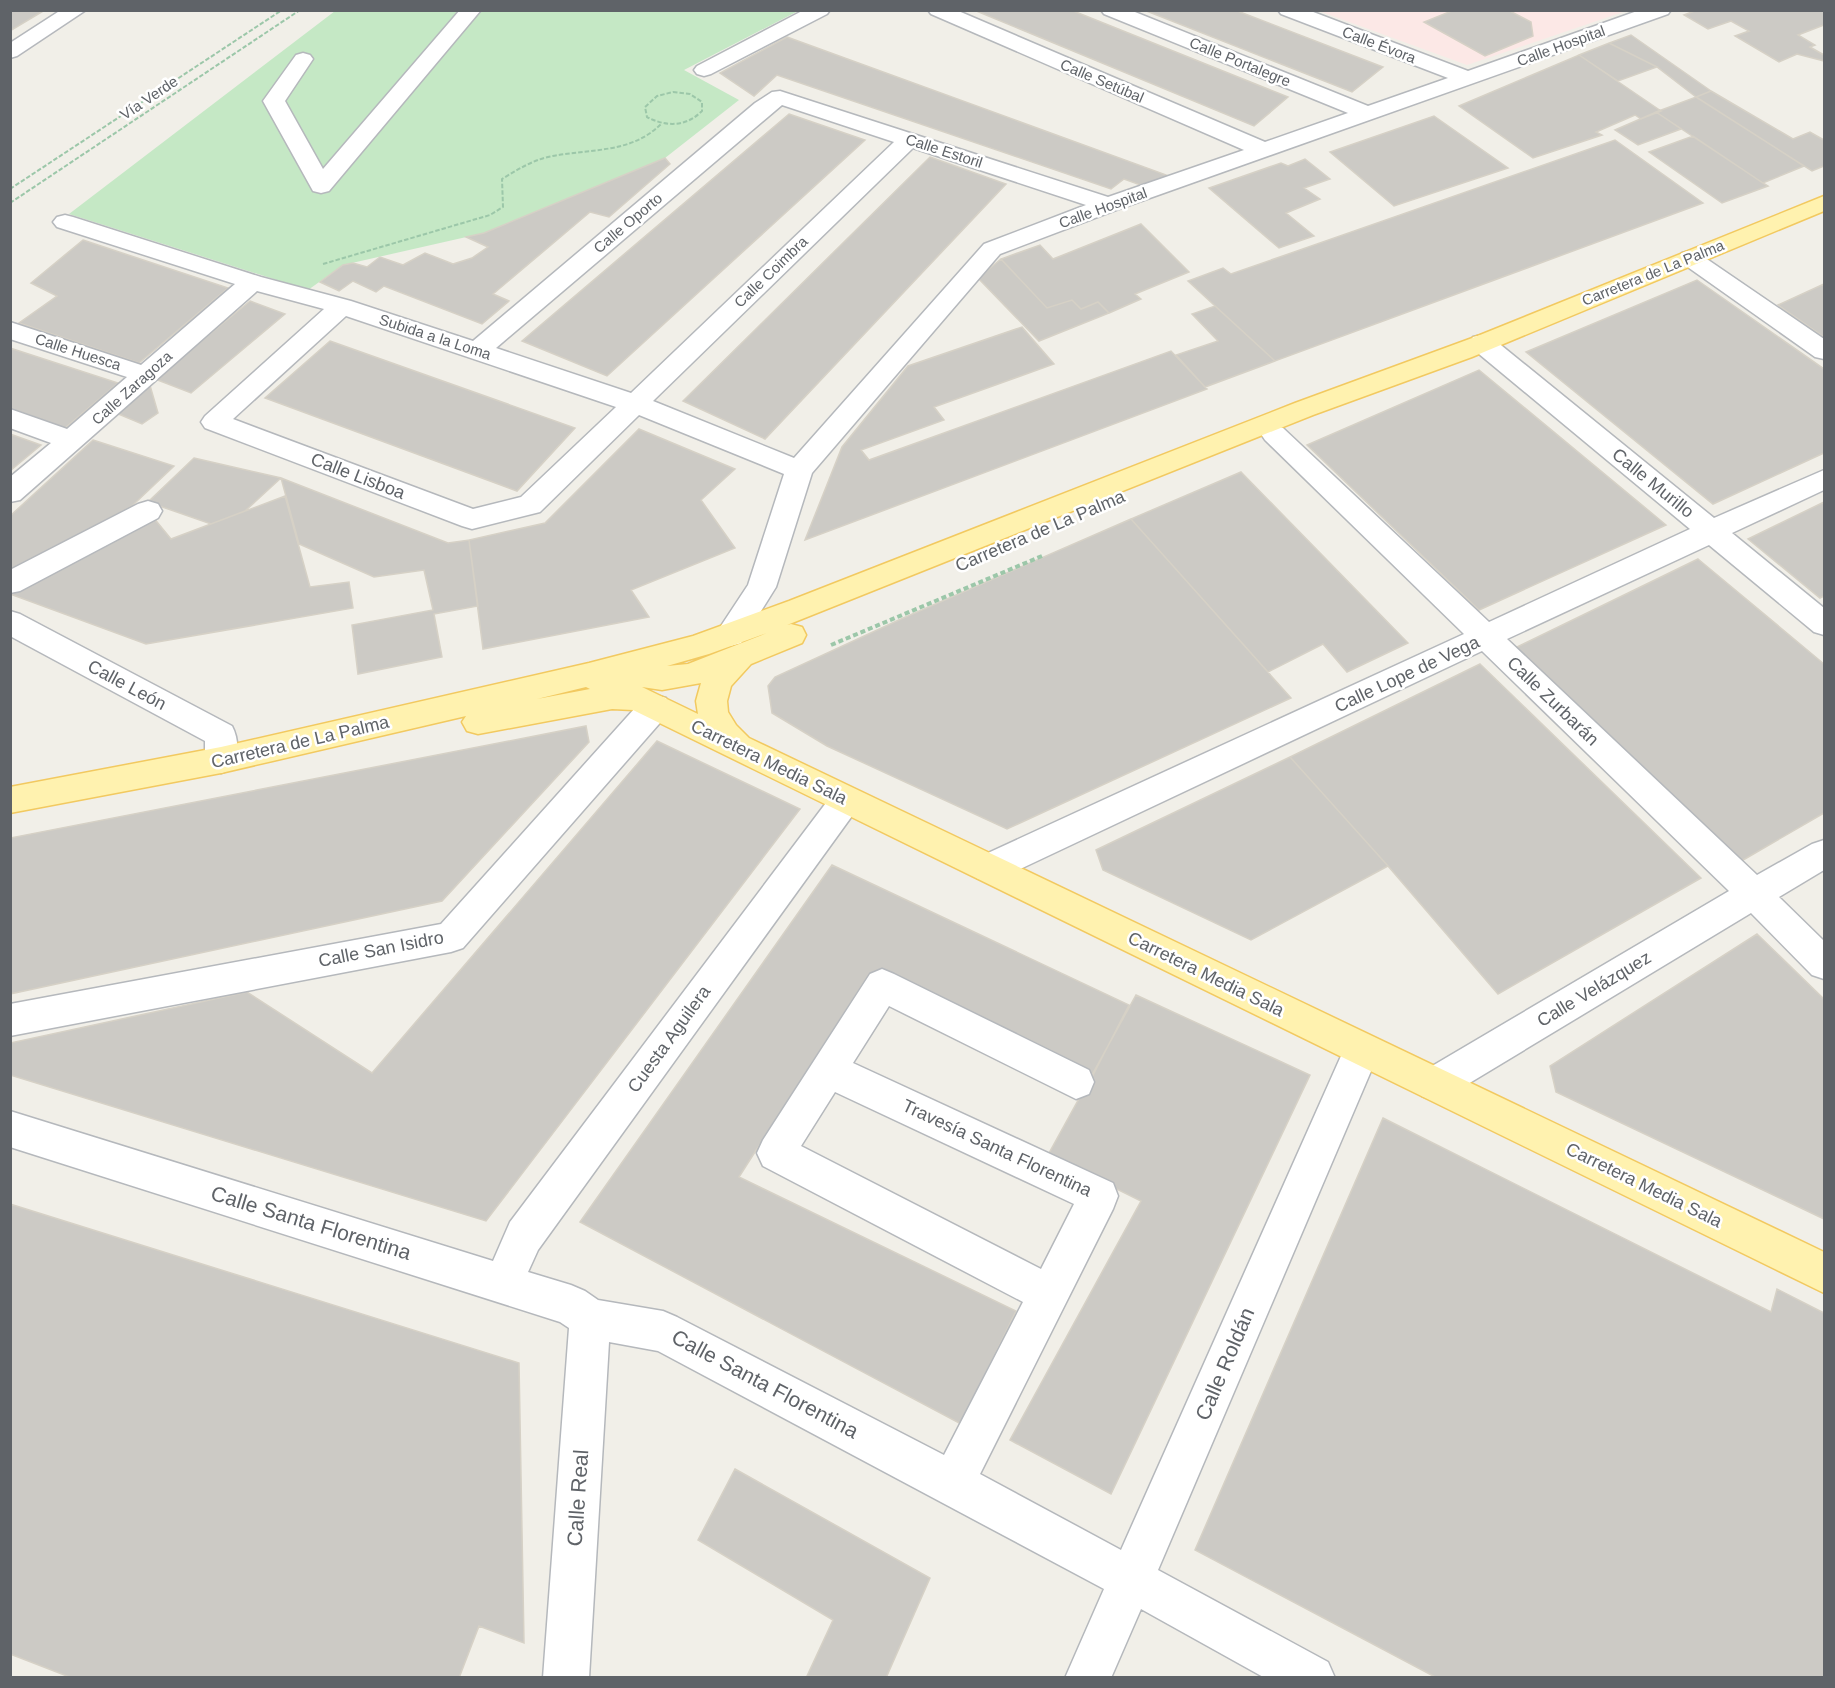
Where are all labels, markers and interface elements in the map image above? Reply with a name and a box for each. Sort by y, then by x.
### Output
street label: Calle Hospital [1514,22,1607,69]
street label: Calle Évora [1340,23,1419,67]
street label: Calle Portalegre [1187,34,1293,90]
street label: Calle Setúbal [1058,55,1147,106]
street label: Vía Verde [117,72,181,123]
street label: Calle Estoril [903,130,985,171]
street label: Calle Hospital [1056,184,1149,231]
street label: Calle Oporto [590,189,665,256]
street label: Calle Coimbra [731,232,811,311]
street label: Carretera de La Palma [1579,236,1727,309]
street label: Subida a la Loma [377,310,494,363]
street label: Calle Huesca [33,330,124,374]
street label: Calle Zaragoza [88,347,176,428]
street label: Calle Murillo [1608,444,1698,522]
street label: Calle Lisboa [308,449,409,503]
street label: Carretera de La Palma [952,486,1129,576]
street label: Calle Lope de Vega [1332,631,1483,716]
street label: Calle Zurbarán [1503,652,1603,750]
street label: Calle León [84,656,170,714]
street label: Carretera de La Palma [209,712,392,772]
street label: Carretera Media Sala [688,716,851,809]
street label: Calle San Isidro [317,927,445,971]
street label: Carretera Media Sala [1125,928,1288,1021]
street label: Calle Velázquez [1534,947,1654,1031]
street label: Cuesta Aguilera [624,981,715,1096]
street label: Travesía Santa Florentina [899,1095,1096,1201]
street label: Carretera Media Sala [1563,1139,1726,1232]
street label: Calle Santa Florentina [208,1181,414,1264]
street label: Calle Roldán [1190,1304,1259,1424]
street label: Calle Santa Florentina [668,1325,863,1443]
street label: Calle Real [563,1449,592,1547]

